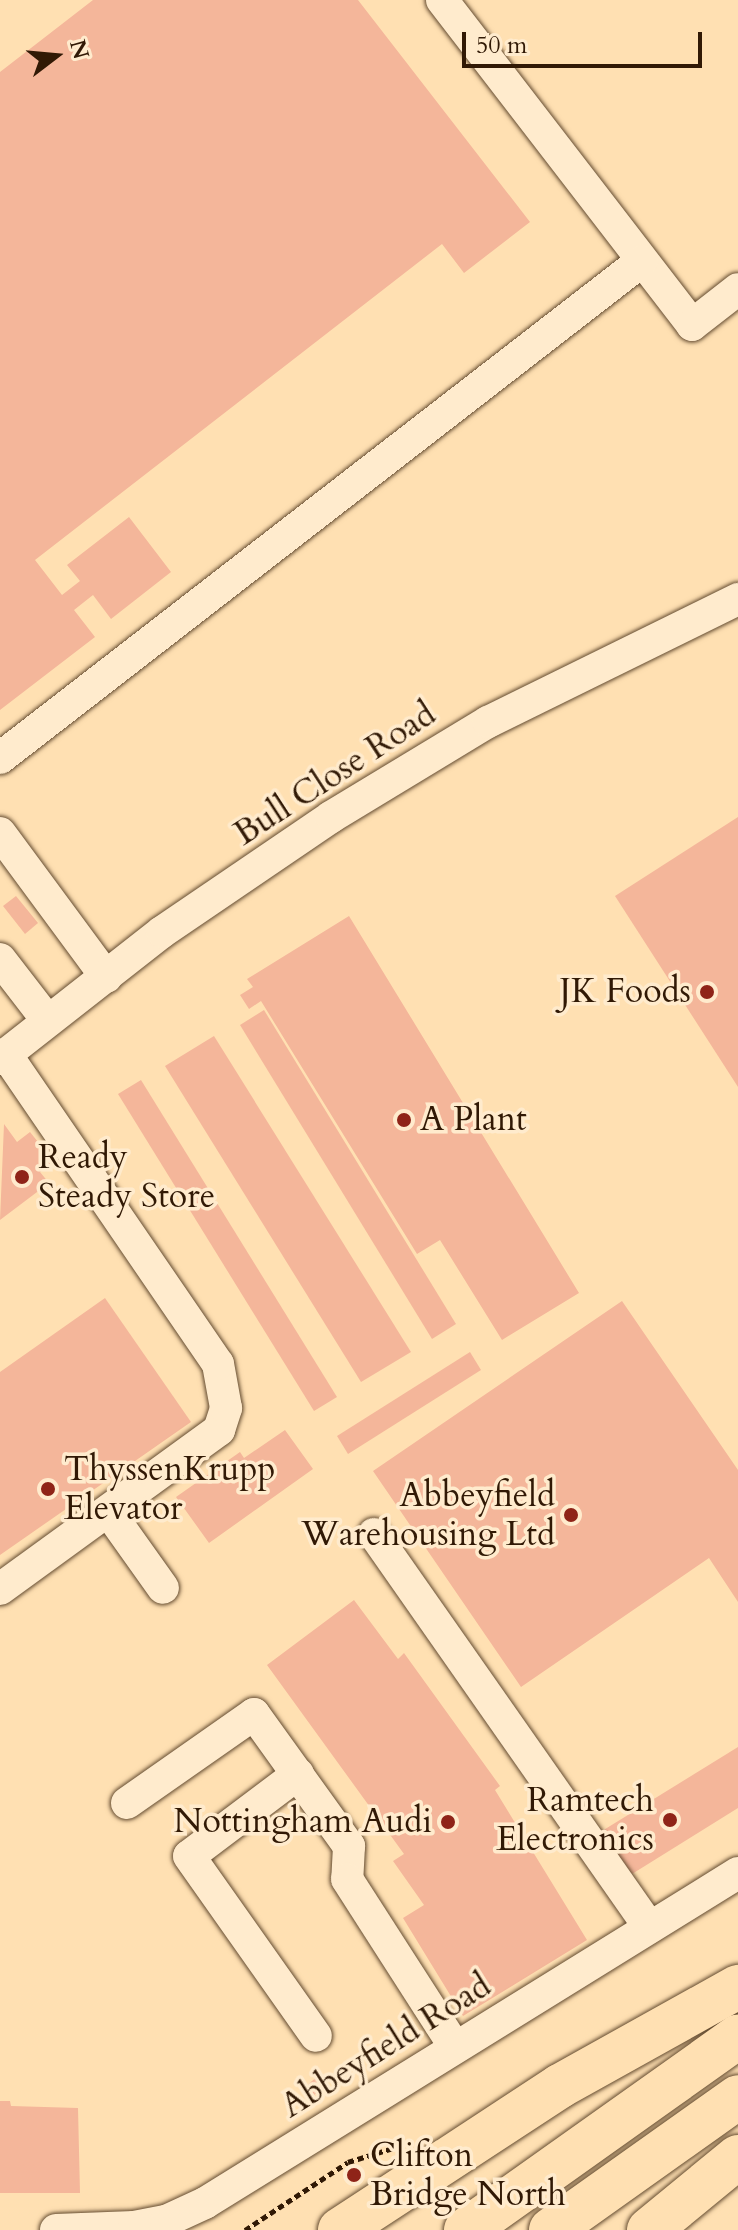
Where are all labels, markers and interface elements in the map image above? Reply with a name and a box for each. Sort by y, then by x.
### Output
north arrow [16,16,96,96]
scale bar [466,16,706,66]
text: 50 m [476,29,527,62]
text: N [62,36,96,63]
street label: Bull Close Road [227,694,443,854]
place label: JK Foods [559,972,691,1012]
marker: JK Foods [698,983,716,1001]
place label: A Plant [420,1100,527,1140]
marker: A Plant [395,1111,413,1129]
place label: Ready Steady Store [38,1137,215,1216]
marker: Ready Steady Store [13,1168,31,1186]
place label: ThyssenKrupp Elevator [64,1449,276,1528]
place label: Abbeyfield Warehousing Ltd [301,1475,555,1554]
marker: ThyssenKrupp Elevator [39,1480,57,1498]
marker: Abbeyfield Warehousing Ltd [562,1506,580,1524]
place label: Ramtech Electronics [496,1780,654,1860]
place label: Nottingham Audi [173,1802,432,1842]
marker: Ramtech Electronics [661,1811,679,1829]
marker: Nottingham Audi [439,1813,457,1831]
street label: Abbeyfield Road [274,1965,498,2127]
place label: Clifton Bridge North [370,2135,566,2214]
marker: Clifton Bridge North [345,2166,363,2184]

